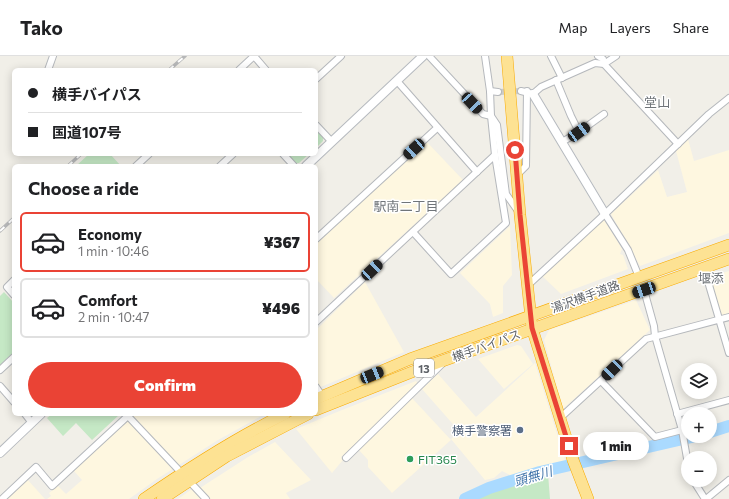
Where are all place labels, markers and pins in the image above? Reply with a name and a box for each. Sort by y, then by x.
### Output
place label: 横手警察署 [452,423,512,437]
marker: 横手警察署 [515,425,525,435]
place label: FIT365 [418,452,457,466]
marker: FIT365 [405,454,415,464]

